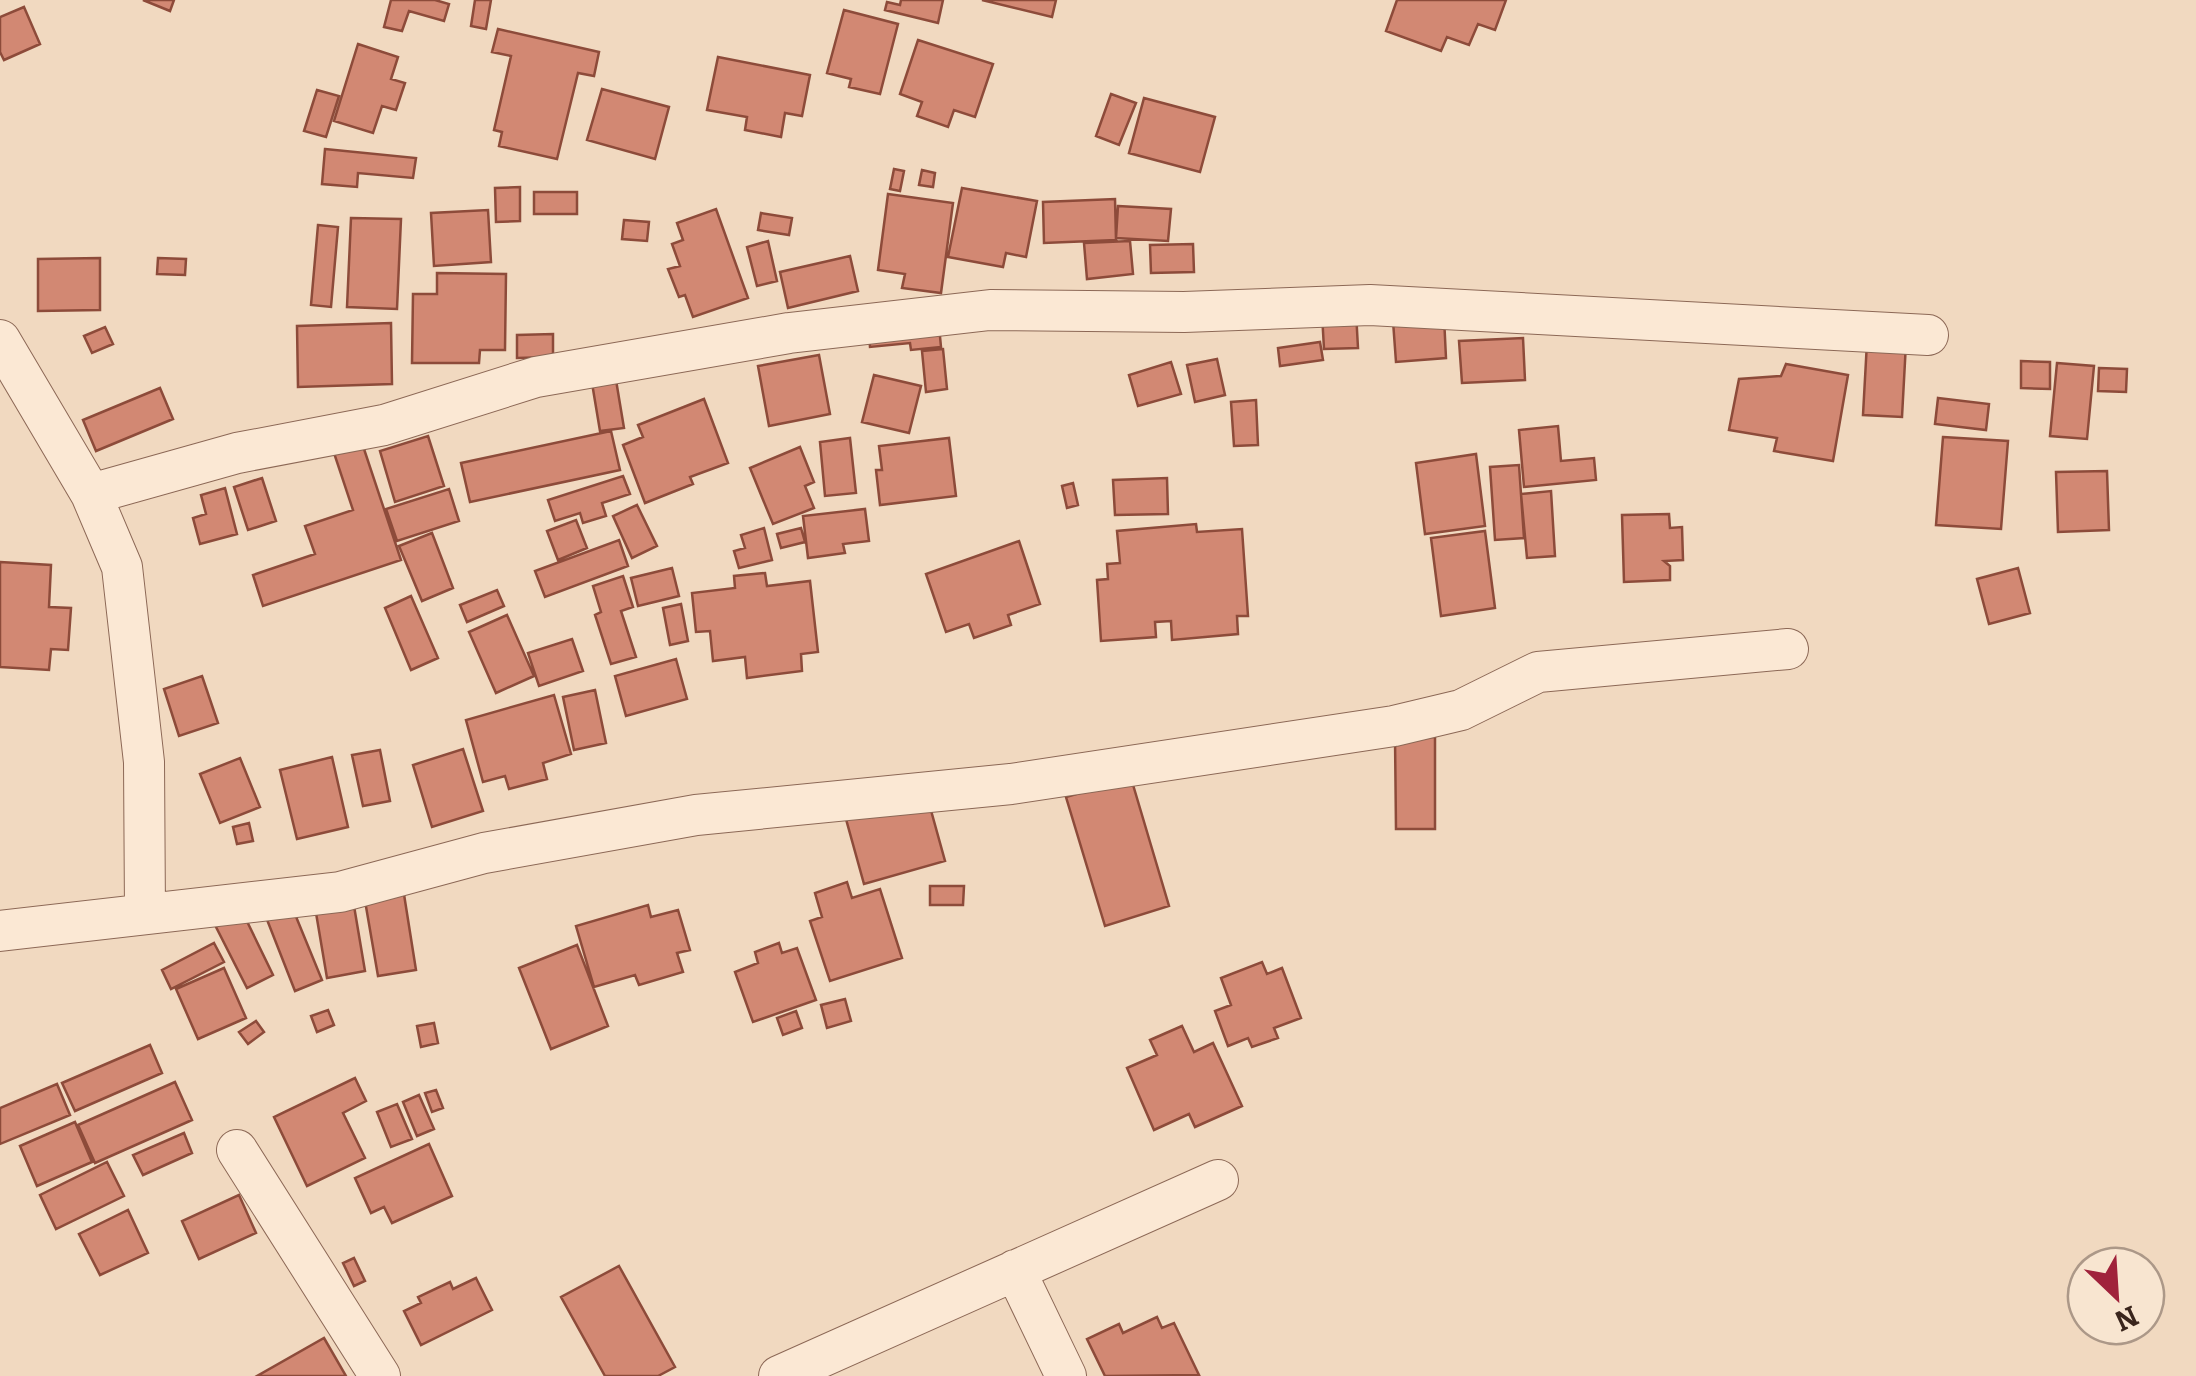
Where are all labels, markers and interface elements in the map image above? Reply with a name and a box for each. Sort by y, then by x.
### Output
north arrow [2066,1246,2166,1346]
text: N [2110,1299,2143,1338]

